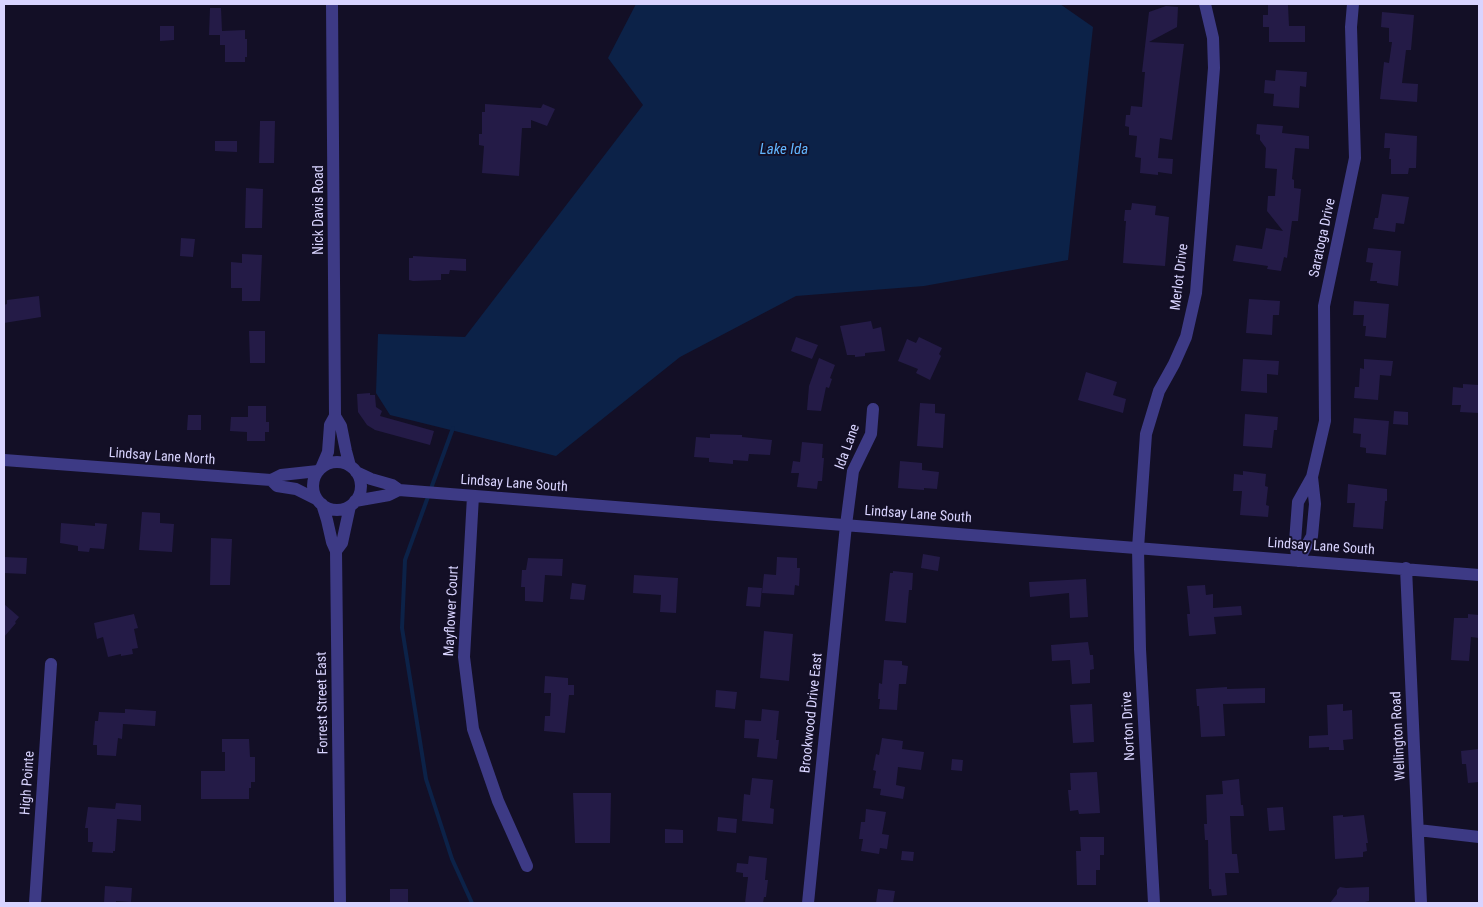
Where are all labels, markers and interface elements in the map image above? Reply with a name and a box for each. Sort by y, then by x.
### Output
water label: Lake Ida [760,141,808,159]
street label: Nick Davis Road [311,165,327,255]
street label: Saratoga Drive [1306,197,1340,279]
street label: Merlot Drive [1168,243,1192,311]
street label: Ida Lane [832,422,864,472]
street label: Lindsay Lane North [108,445,216,469]
street label: Lindsay Lane South [460,472,568,496]
street label: Lindsay Lane South [864,503,972,527]
street label: Lindsay Lane South [1267,535,1375,559]
street label: Mayflower Court [441,565,463,657]
street label: Forrest Street East [314,652,332,754]
street label: Brookwood Drive East [797,652,827,774]
street label: Norton Drive [1119,691,1139,761]
street label: Wellington Road [1388,691,1410,781]
street label: High Pointe [17,750,39,816]

